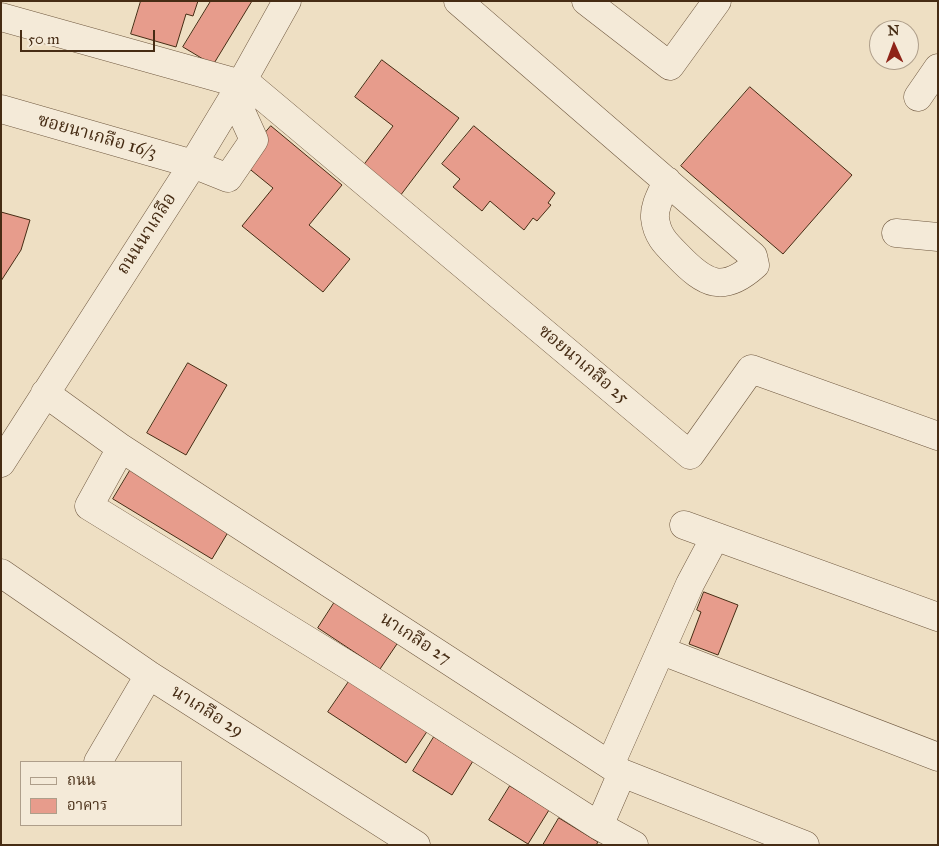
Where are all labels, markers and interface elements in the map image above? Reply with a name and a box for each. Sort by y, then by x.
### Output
scale bar [22,20,158,52]
north arrow [869,20,919,70]
text: N [887,22,900,39]
text: 50 m [28,30,60,48]
street label: ซอยนาเกลือ 16/3 [35,110,159,164]
street label: ถนนนาเกลือ [113,189,181,279]
street label: ซอยนาเกลือ 25 [533,321,633,409]
street label: นาเกลือ 27 [375,608,455,670]
street label: นาเกลือ 29 [167,681,247,743]
legend [20,761,182,826]
text: ถนน [67,771,96,789]
text: อาคาร [67,796,107,814]

